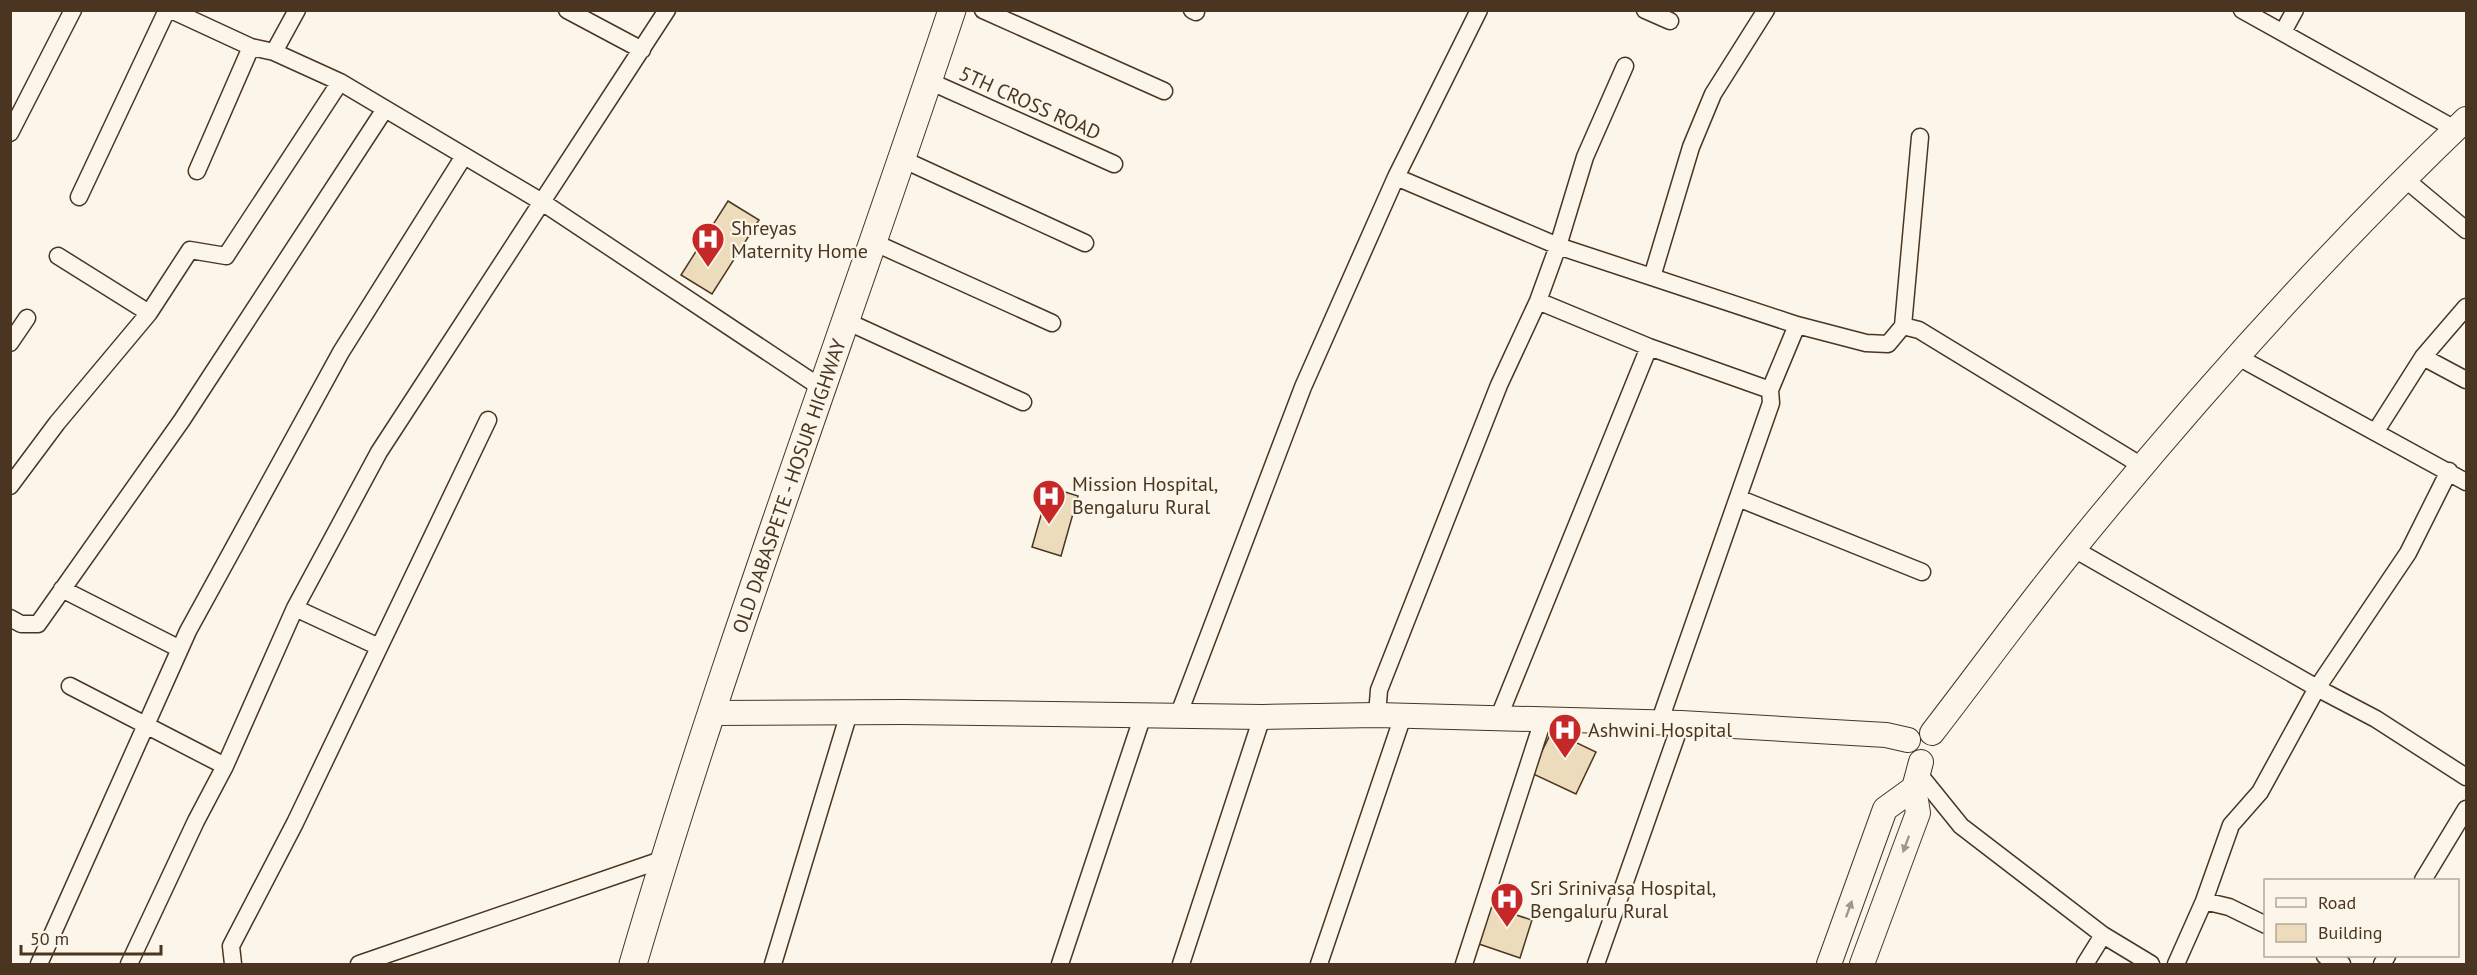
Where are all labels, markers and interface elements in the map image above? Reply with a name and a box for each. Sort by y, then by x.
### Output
street label: 5TH CROSS ROAD [955,60,1105,146]
place label: Shreyas Maternity Home [731,215,868,264]
hospital icon: Shreyas Maternity Home [690,221,726,268]
street label: OLD DABASPETE - HOSUR HIGHWAY [726,335,852,637]
place label: Mission Hospital, Bengaluru Rural [1072,471,1218,520]
hospital icon: Mission Hospital, Bengaluru Rural [1031,478,1067,525]
hospital icon: Ashwini Hospital [1547,712,1583,759]
place label: Ashwini Hospital [1588,717,1732,743]
one-way arrow [1901,835,1911,853]
place label: Sri Srinivasa Hospital, Bengaluru Rural [1530,875,1716,924]
legend [2264,879,2459,957]
hospital icon: Sri Srinivasa Hospital, Bengaluru Rural [1489,881,1525,928]
text: Road [2318,891,2356,914]
one-way arrow [1844,900,1854,918]
scale bar [21,918,160,956]
text: Building [2318,921,2382,944]
text: 50 m [30,927,69,950]

